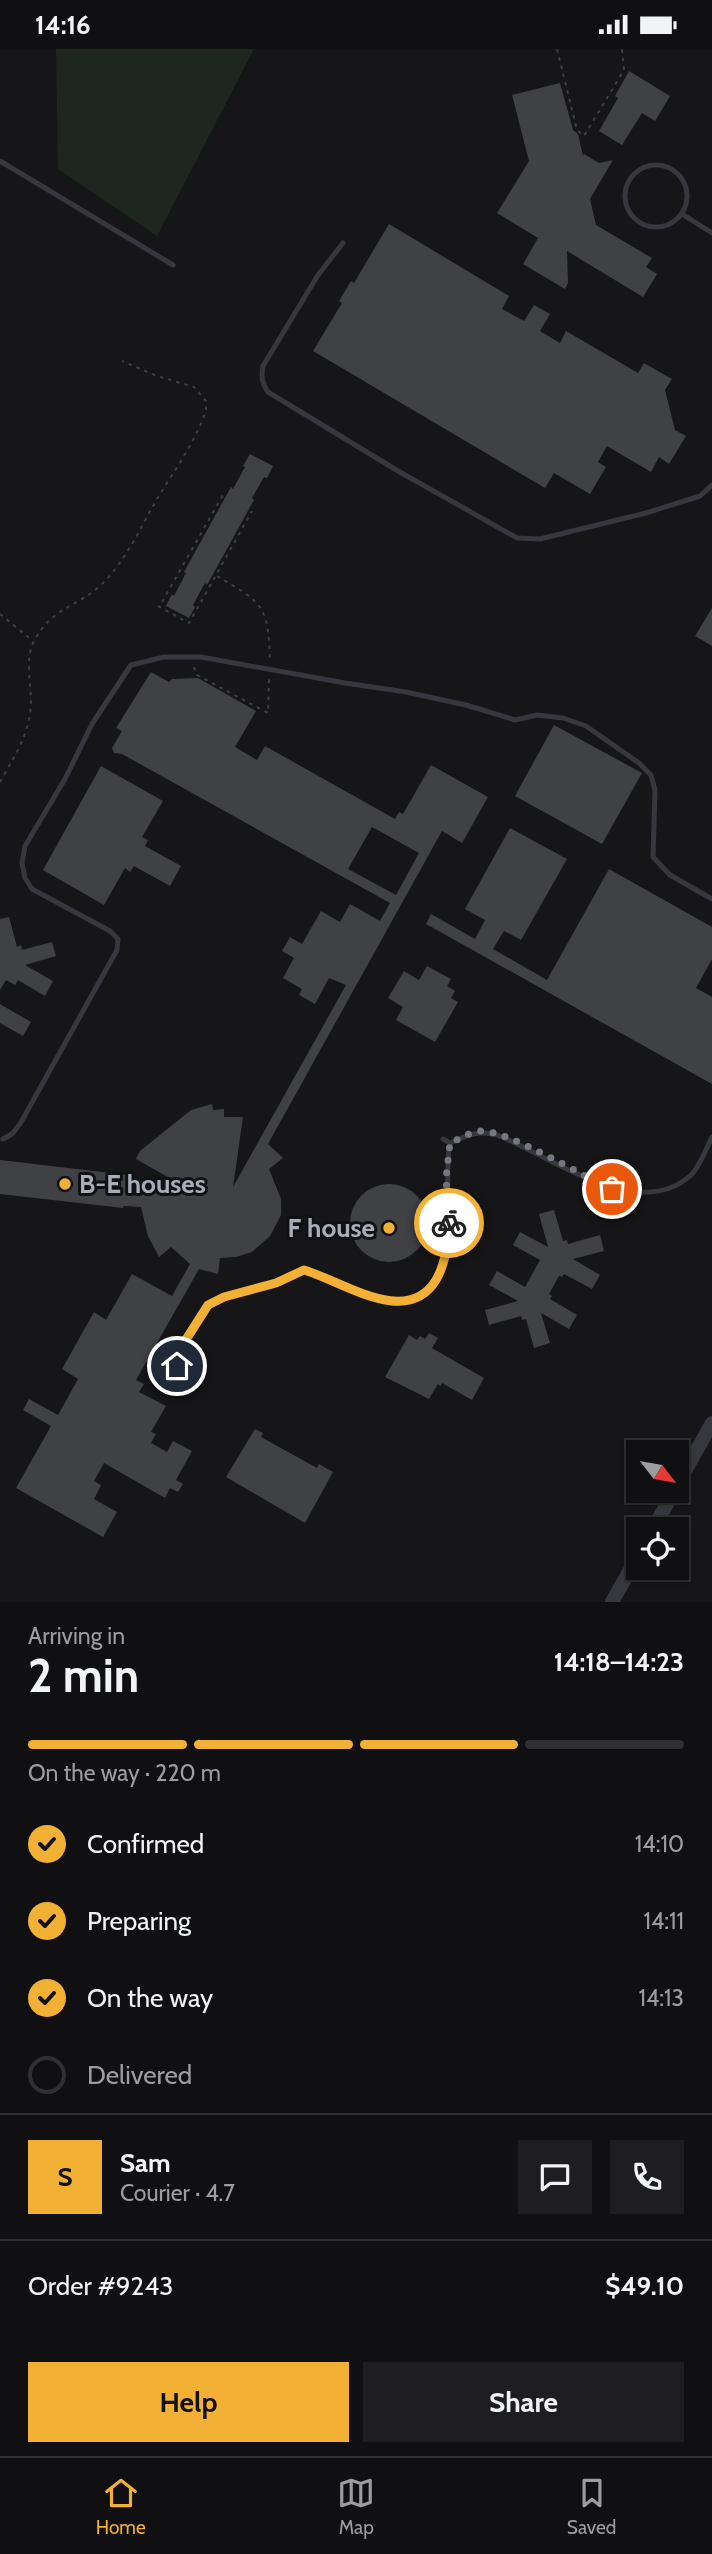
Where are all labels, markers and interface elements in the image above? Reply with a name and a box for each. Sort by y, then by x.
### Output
text: 14:16 [35,9,91,41]
pin [582,1159,642,1219]
place label: B-E houses [79,1168,206,1200]
icon: bag [593,1170,631,1208]
marker: B-E houses [57,1176,73,1192]
courier [414,1188,484,1258]
icon: bike [430,1204,468,1242]
place label: F house [288,1212,375,1244]
marker: F house [381,1220,397,1236]
pin [147,1336,207,1396]
icon: home [158,1347,196,1385]
north arrow [626,1440,690,1503]
map controls [626,1440,689,1580]
button: locate [626,1517,689,1580]
text: Arriving in [28,1622,125,1650]
text: 14:18–14:23 [554,1646,684,1678]
text: 2 min [28,1648,139,1704]
text: On the way · 220 m [28,1759,221,1787]
icon: check [28,1825,66,1863]
text: Confirmed [87,1828,204,1860]
text: 14:10 [635,1830,684,1858]
icon: check [28,1902,66,1940]
text: Preparing [87,1905,191,1937]
text: 14:11 [643,1907,684,1935]
icon: check [28,1979,66,2017]
text: On the way [87,1982,213,2014]
text: 14:13 [638,1984,684,2012]
text: Delivered [87,2059,192,2091]
button: chat [518,2140,592,2214]
button: phone [610,2140,684,2214]
text: Sam [120,2147,171,2179]
text: S [57,2161,73,2193]
text: Courier · 4.7 [120,2179,235,2207]
text: Order #9243 [28,2270,173,2302]
text: $49.10 [605,2270,684,2302]
button: Help [28,2362,349,2442]
button: Share [363,2362,684,2442]
tab: Home [96,2474,146,2539]
tab: Map [337,2474,375,2539]
tab: Saved [567,2474,616,2539]

